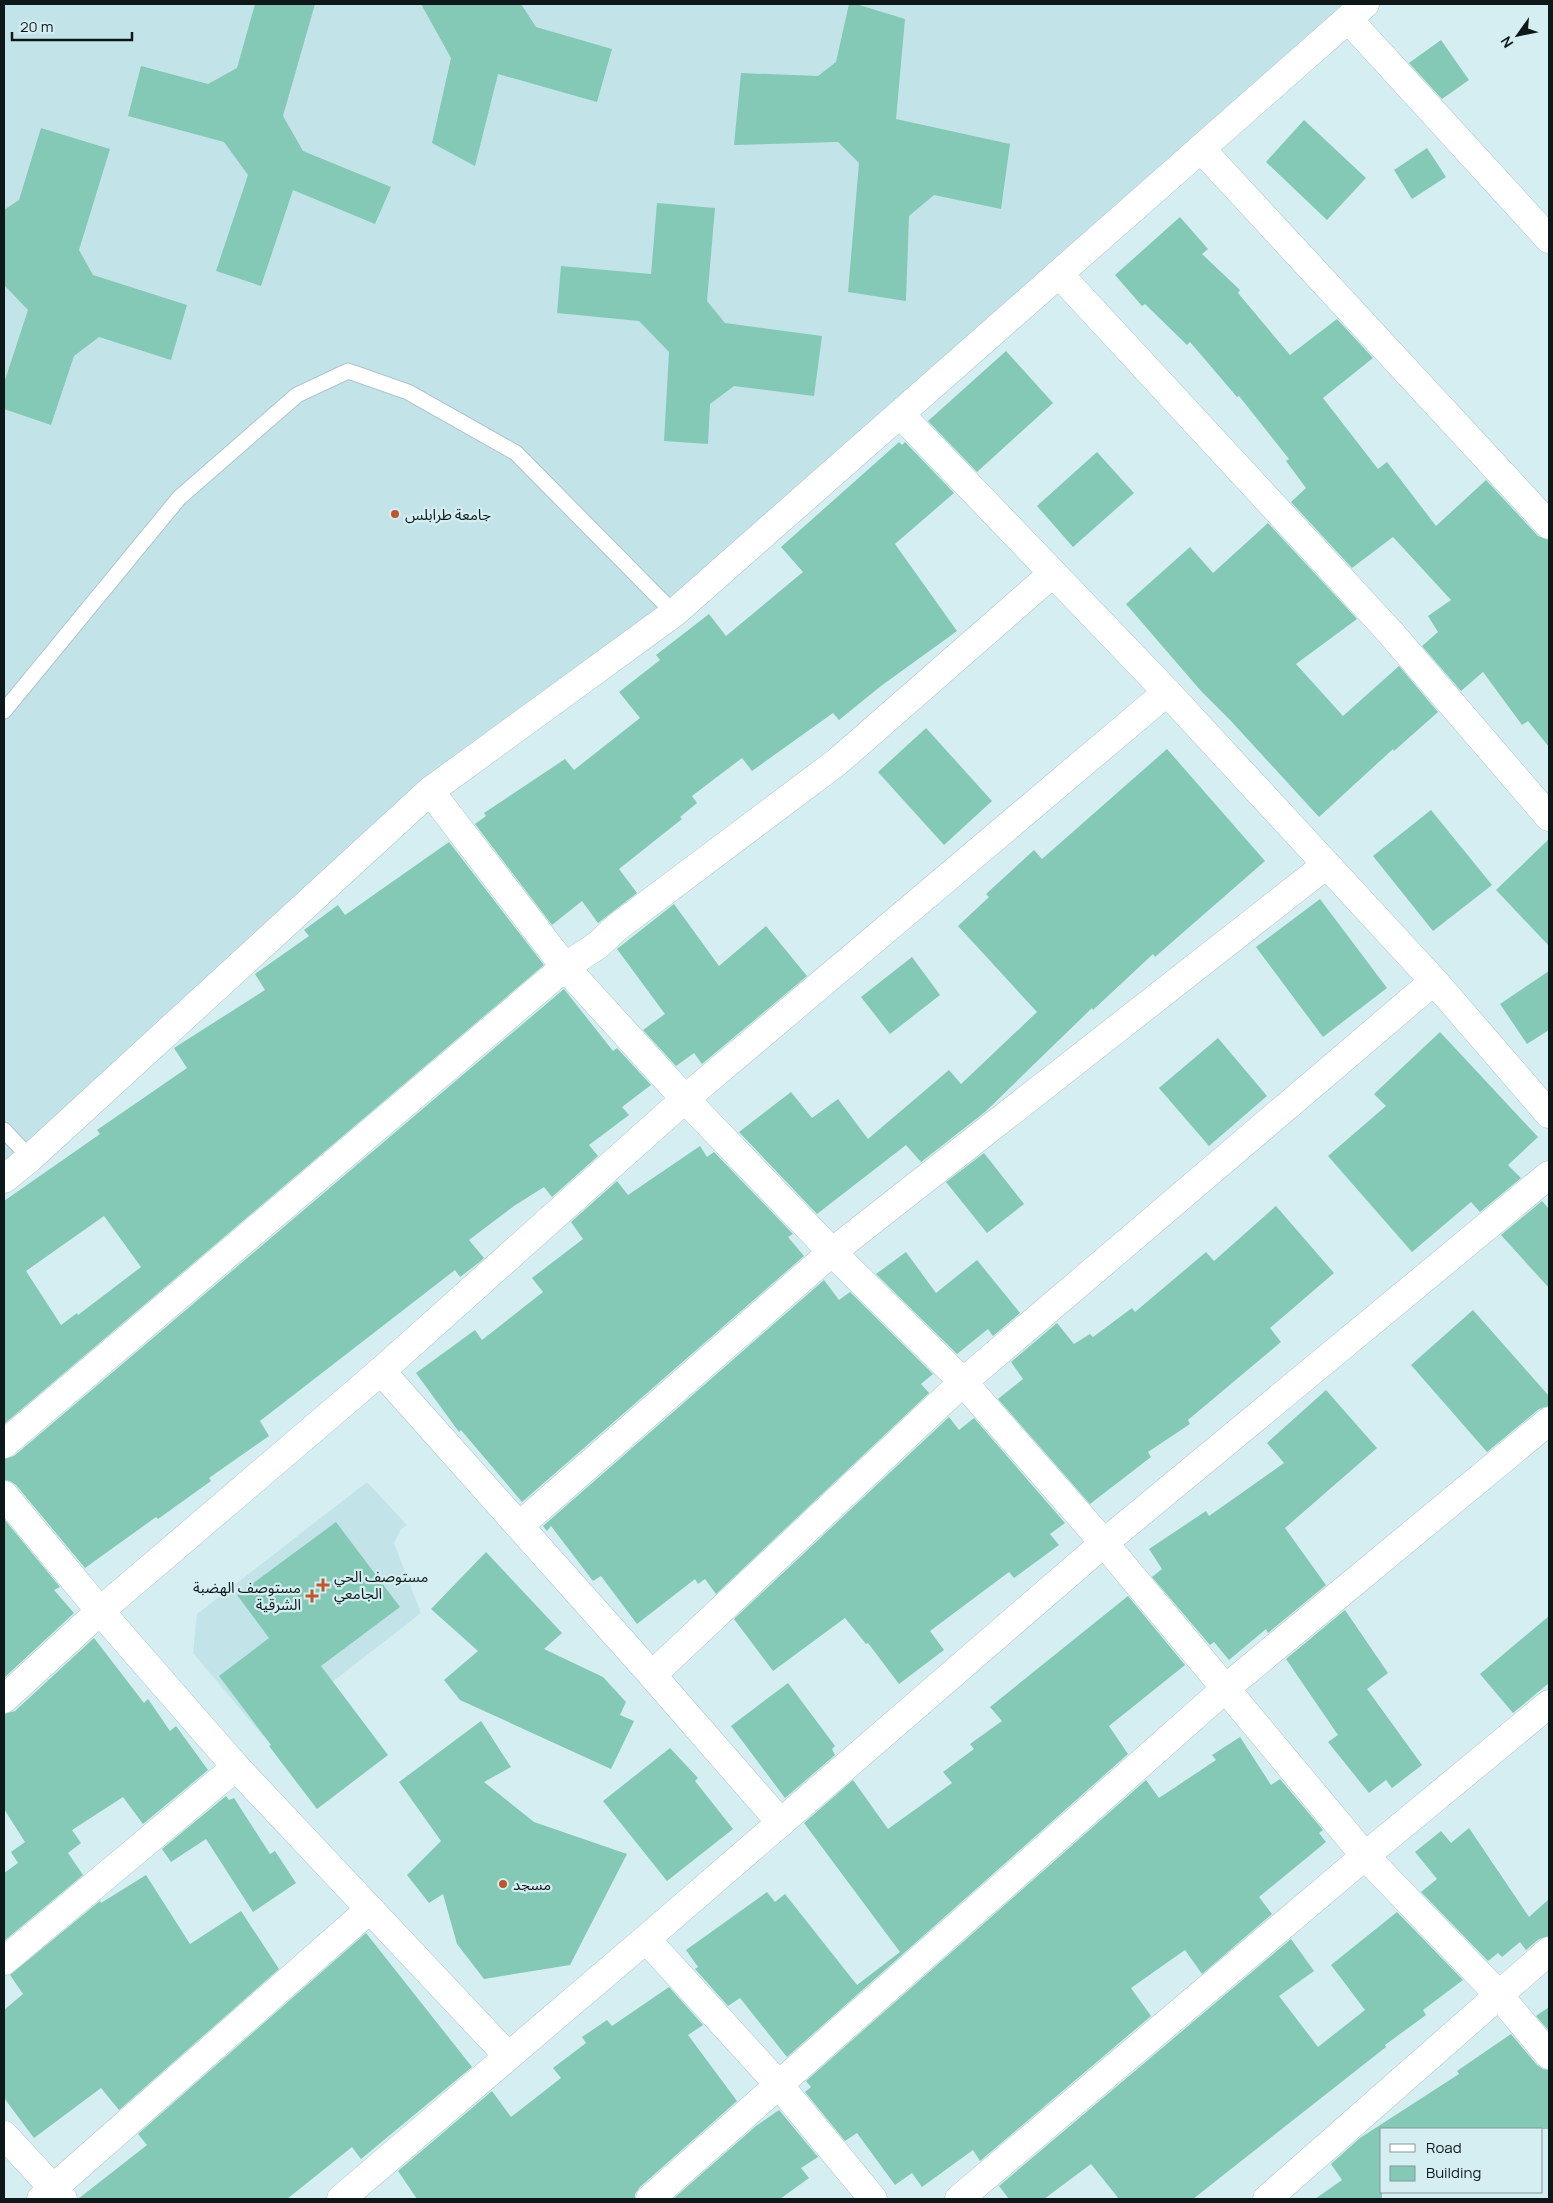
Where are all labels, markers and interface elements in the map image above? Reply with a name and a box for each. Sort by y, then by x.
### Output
scale bar [12,10,132,42]
north arrow [1493,10,1543,60]
text: 20 m [20,16,53,37]
text: N [1496,33,1517,52]
place label: جامعة طرابلس [405,504,491,525]
marker: جامعة طرابلس [389,508,401,520]
place label: مستوصف الحي الجامعي [334,1566,428,1605]
place label: مستوصف الهضبة الشرقية [193,1577,301,1615]
marker: مستوصف الحي الجامعي [316,1578,330,1592]
marker: مستوصف الهضبة الشرقية [305,1589,319,1603]
place label: مسجد [513,1874,551,1895]
marker: مسجد [497,1878,509,1890]
legend [1380,2128,1543,2193]
text: Road [1426,2137,1462,2158]
text: Building [1426,2162,1481,2183]

